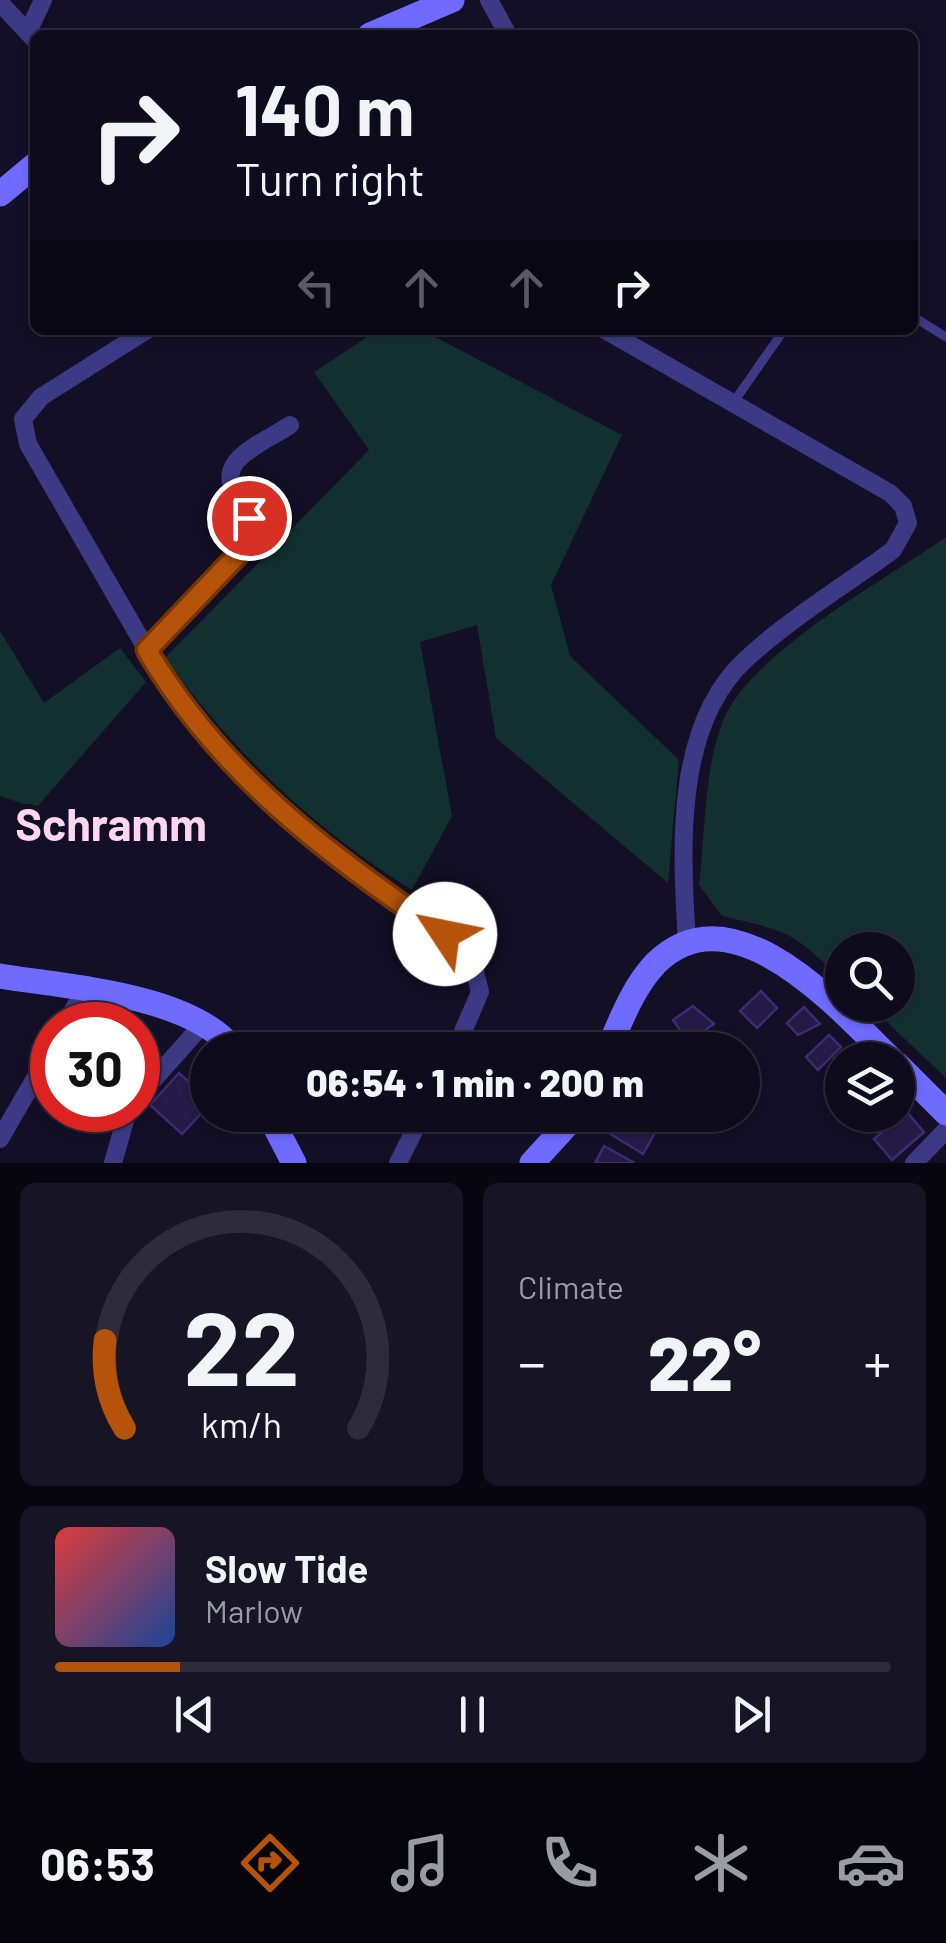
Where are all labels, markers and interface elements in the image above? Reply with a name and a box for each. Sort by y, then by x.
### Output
text: 140 m [235,66,414,150]
icon: right [70,70,200,200]
text: Turn right [235,151,425,205]
icon: left [289,260,344,315]
icon: ahead [394,260,449,315]
icon: ahead [499,260,554,315]
icon: right [604,260,659,315]
pin [207,476,292,561]
icon: arrive [222,491,277,546]
district label: Schramm [15,796,207,850]
position arrow [393,882,497,986]
map controls [825,932,915,1132]
button: search [825,932,915,1022]
speed limit sign: 30 [30,1002,160,1132]
button: layers [825,1042,915,1132]
text: 06:54 · 1 min · 200 m [306,1059,644,1105]
text: Climate [518,1267,624,1305]
text: 22 [183,1282,300,1407]
text: 22° [648,1316,761,1406]
text: − [518,1328,546,1394]
text: + [863,1328,891,1394]
text: km/h [201,1402,282,1445]
text: Slow Tide [205,1545,368,1591]
text: Marlow [205,1591,303,1629]
icon: previous [167,1687,222,1742]
icon: pause [445,1687,500,1742]
icon: next [724,1687,779,1742]
icon: directions [235,1828,305,1898]
icon: music [385,1828,455,1898]
icon: phone [535,1828,605,1898]
icon: climate [686,1828,756,1898]
icon: car [836,1828,906,1898]
text: 06:53 [40,1836,155,1890]

